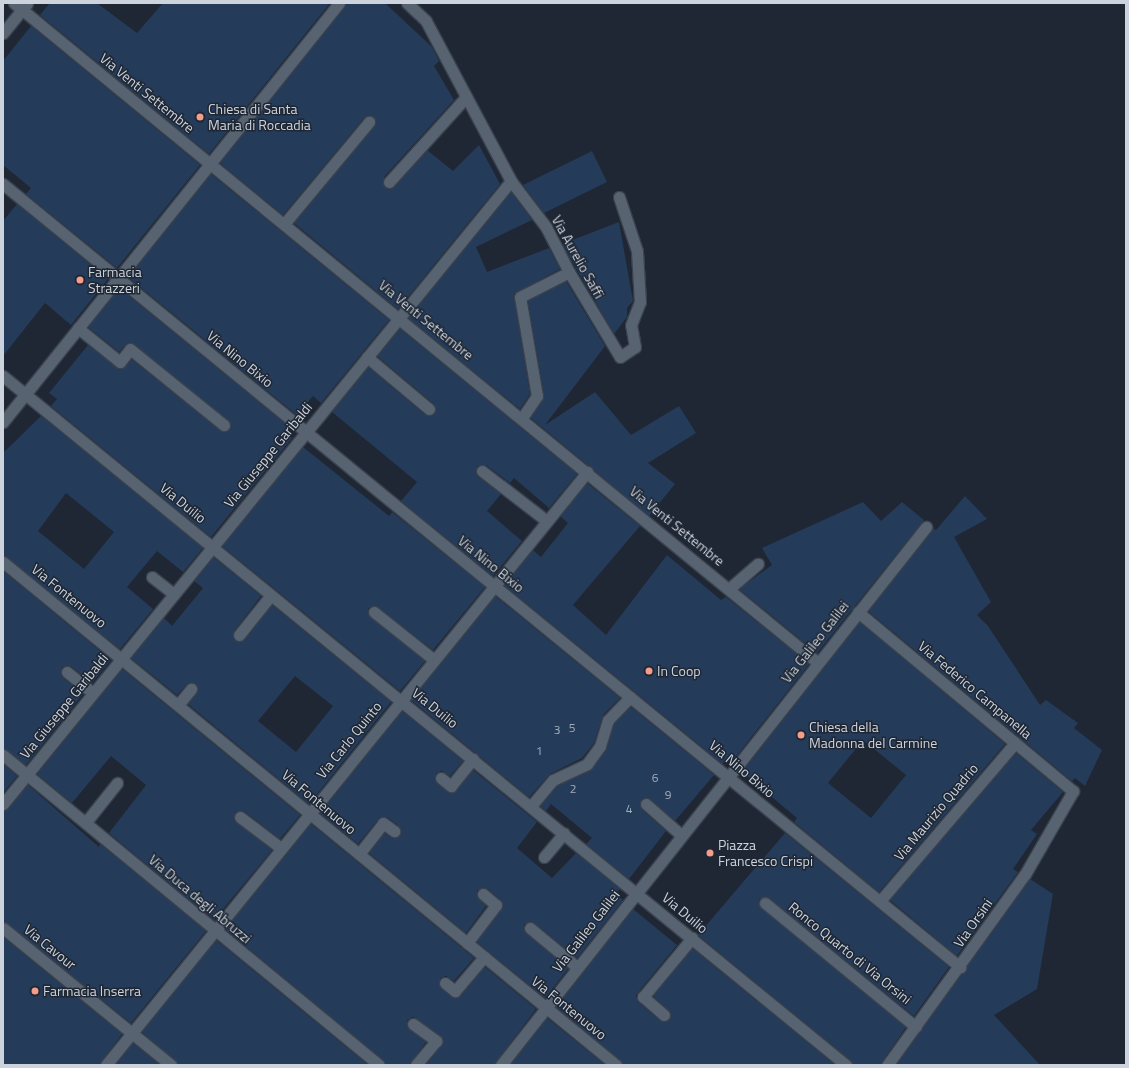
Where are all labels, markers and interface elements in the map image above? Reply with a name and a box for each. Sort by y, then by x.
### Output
street label: Via Venti Settembre [96,50,198,136]
place label: Chiesa di Santa Maria di Roccadia [208,101,311,134]
marker: Chiesa di Santa Maria di Roccadia [195,112,205,122]
street label: Via Aurelio Saffi [548,212,608,302]
place label: Farmacia Strazzeri [88,264,142,296]
marker: Farmacia Strazzeri [75,275,85,285]
street label: Via Venti Settembre [375,277,477,363]
street label: Via Nino Bixio [204,327,276,391]
street label: Via Giuseppe Garibaldi [220,399,316,511]
street label: Via Duilio [157,479,209,527]
street label: Via Venti Settembre [626,483,728,569]
street label: Via Nino Bixio [455,532,527,596]
street label: Via Fontenuovo [28,561,110,631]
street label: Via Galileo Galilei [778,598,852,686]
street label: Via Federico Campanella [915,638,1035,742]
street label: Via Giuseppe Garibaldi [16,650,112,762]
place label: In Coop [657,663,701,679]
marker: In Coop [644,666,654,676]
street label: Via Duilio [409,684,461,732]
street label: Via Carlo Quinto [313,698,385,782]
place label: Chiesa della Madonna del Carmine [809,719,937,752]
house number: 5 [569,721,575,735]
house number: 3 [554,723,560,737]
marker: Chiesa della Madonna del Carmine [796,730,806,740]
street label: Via Nino Bixio [706,737,778,801]
house number: 1 [536,744,542,758]
street label: Via Maurizio Quadrio [890,760,982,864]
street label: Via Fontenuovo [279,766,359,838]
house number: 6 [652,771,658,785]
house number: 2 [570,782,576,796]
house number: 9 [665,788,671,802]
house number: 4 [626,802,632,816]
place label: Piazza Francesco Crispi [718,837,813,870]
marker: Piazza Francesco Crispi [705,848,715,858]
street label: Via Duca degli Abruzzi [145,851,255,947]
street label: Via Galileo Galilei [549,887,623,975]
street label: Via Duilio [659,889,711,937]
street label: Via Orsini [950,895,996,951]
street label: Ronco Quarto di Via Orsini [785,898,915,1008]
street label: Via Cavour [21,921,79,973]
street label: Via Fontenuovo [528,973,610,1043]
place label: Farmacia Inserra [43,983,141,999]
marker: Farmacia Inserra [30,986,40,996]

